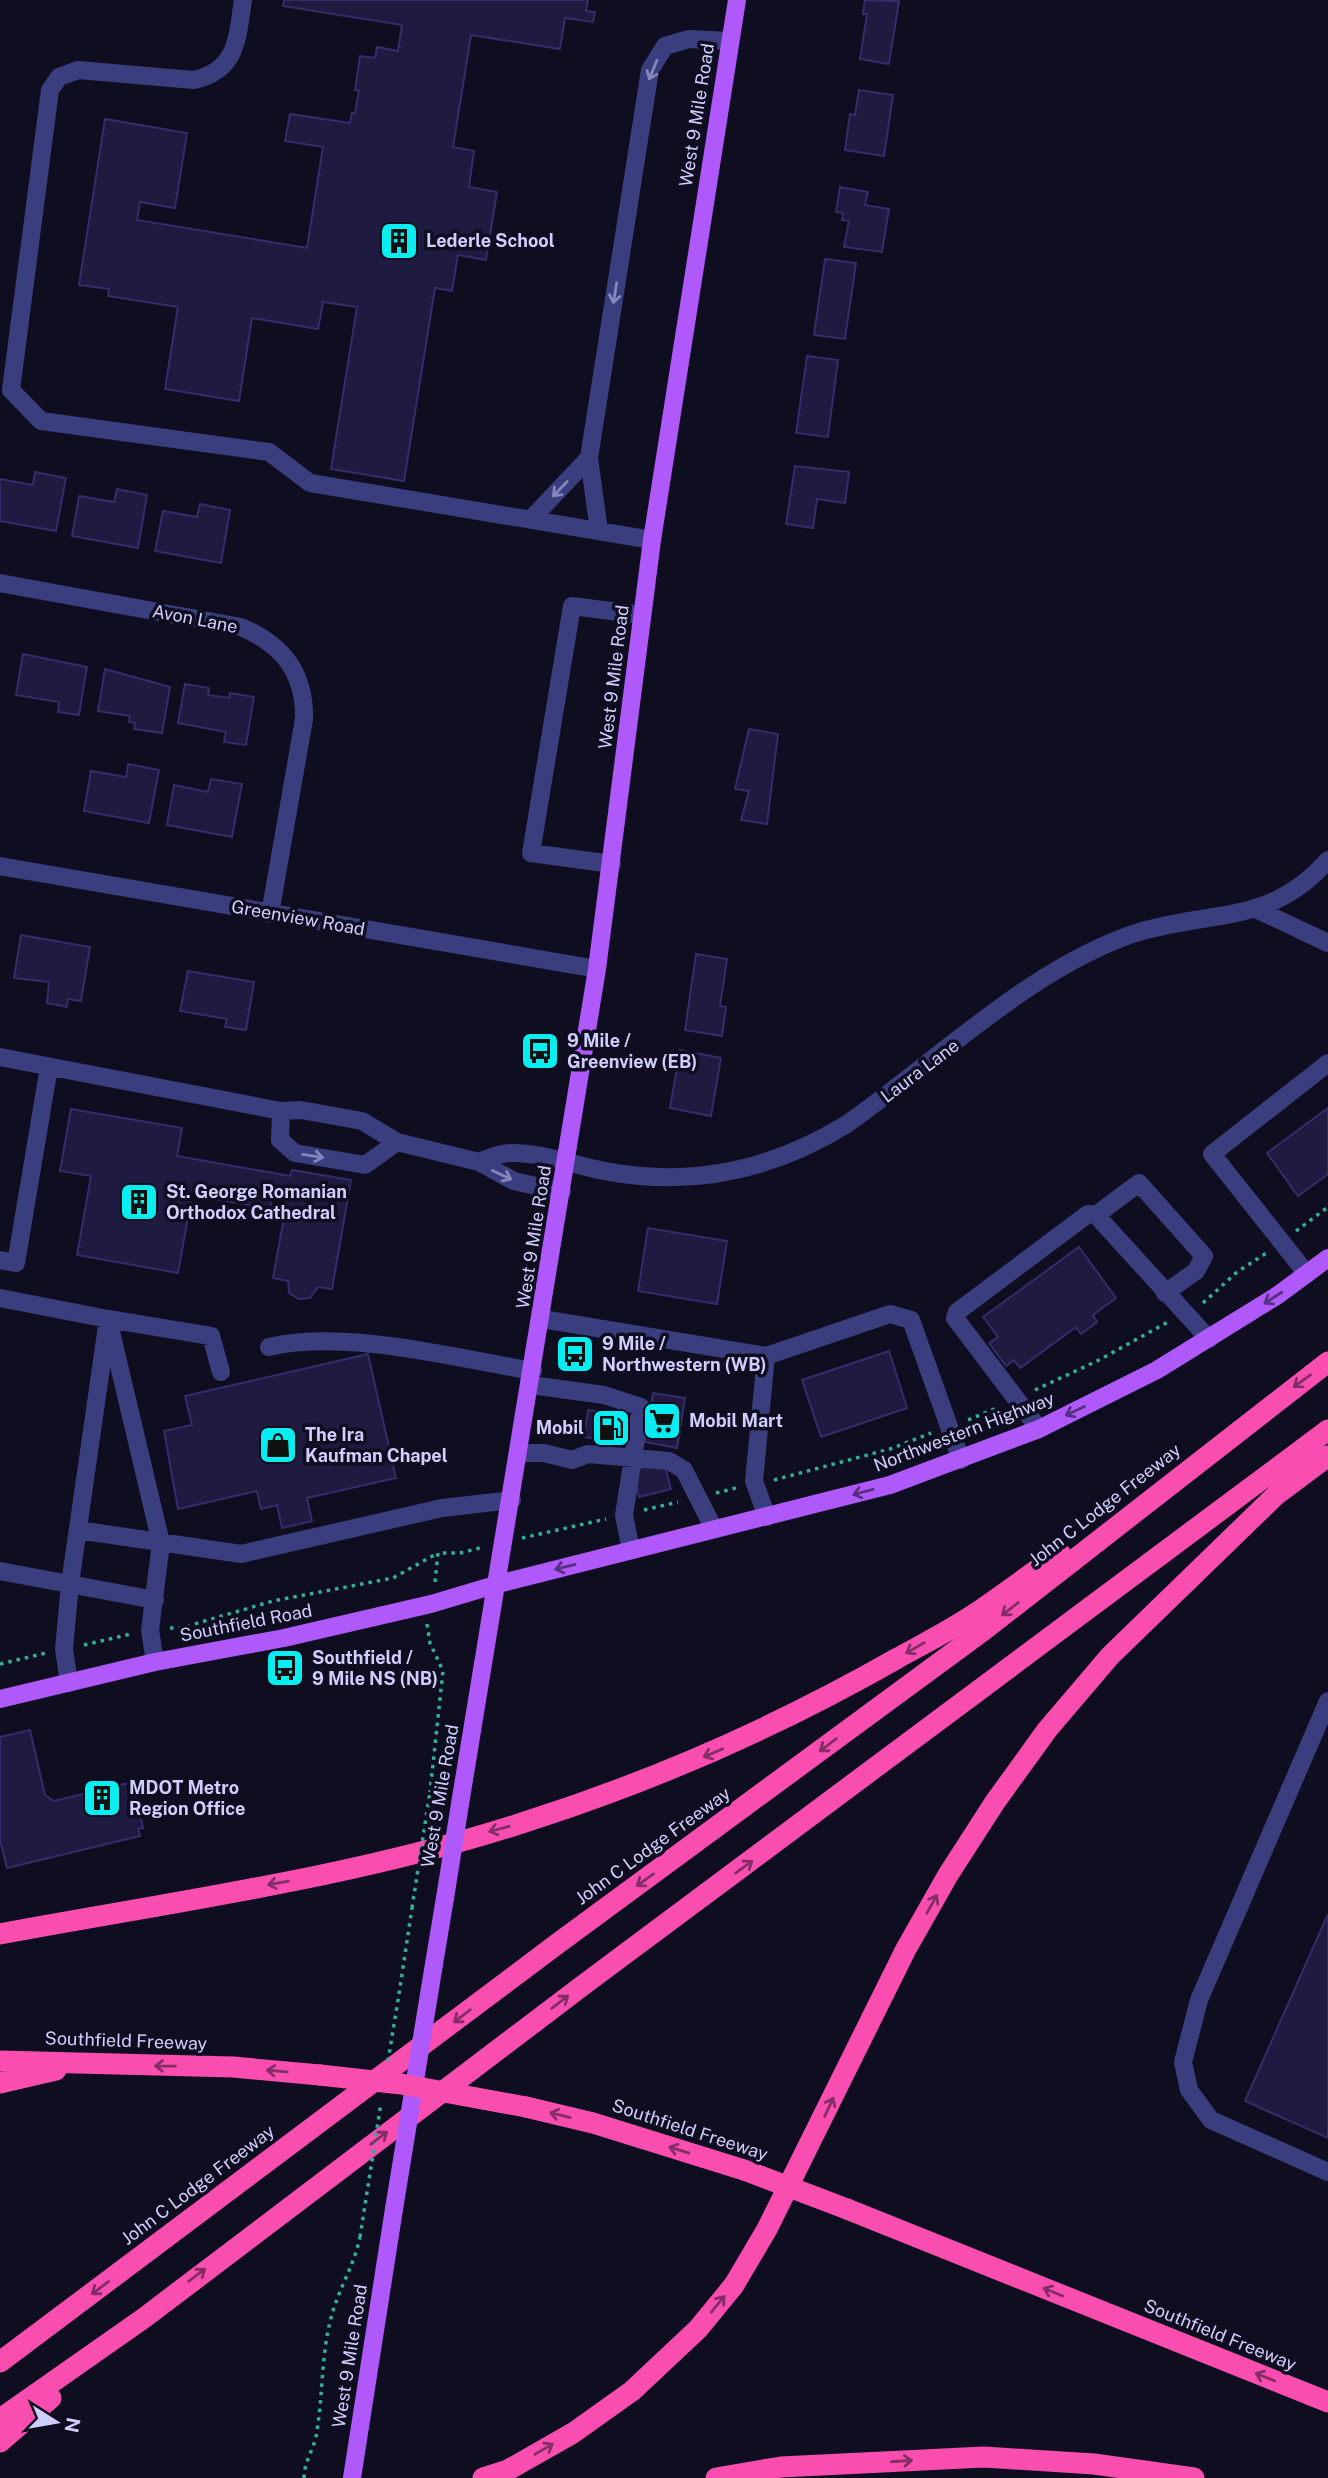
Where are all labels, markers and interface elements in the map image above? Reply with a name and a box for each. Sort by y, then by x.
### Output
street label: West 9 Mile Road [675,42,718,188]
one-way arrow [646,58,659,80]
building icon: Lederle School [378,220,420,262]
place label: Lederle School [426,230,555,251]
one-way arrow [608,281,621,304]
one-way arrow [551,480,568,497]
street label: Avon Lane [151,600,239,637]
street label: West 9 Mile Road [594,604,633,750]
street label: Greenview Road [230,895,366,940]
bus stop icon: 9 Mile / Greenview (EB) [519,1030,561,1072]
place label: 9 Mile / Greenview (EB) [567,1030,697,1072]
street label: Laura Lane [877,1034,963,1107]
one-way arrow [301,1150,324,1163]
street label: West 9 Mile Road [512,1164,555,1310]
one-way arrow [491,1169,512,1183]
building icon: St. George Romanian Orthodox Cathedral [118,1181,160,1223]
place label: St. George Romanian Orthodox Cathedral [166,1181,347,1223]
one-way arrow [1263,1292,1283,1306]
bus stop icon: 9 Mile / Northwestern (WB) [554,1333,596,1375]
place label: 9 Mile / Northwestern (WB) [602,1333,767,1375]
one-way arrow [1292,1373,1311,1388]
street label: Northwestern Highway [871,1387,1057,1476]
supermarket icon: Mobil Mart [641,1400,683,1442]
one-way arrow [1065,1405,1086,1419]
fuel station icon: Mobil [590,1407,632,1449]
place label: Mobil Mart [689,1410,783,1431]
place label: Mobil [536,1417,584,1438]
shop icon: The Ira Kaufman Chapel [257,1424,299,1466]
place label: The Ira Kaufman Chapel [305,1424,448,1466]
street label: John C Lodge Freeway [1025,1439,1185,1570]
one-way arrow [852,1486,875,1499]
one-way arrow [554,1561,577,1574]
street label: Southfield Road [178,1599,314,1646]
one-way arrow [1002,1602,1020,1617]
one-way arrow [905,1641,925,1655]
bus stop icon: Southfield / 9 Mile NS (NB) [264,1647,306,1689]
place label: Southfield / 9 Mile NS (NB) [312,1647,438,1689]
street label: West 9 Mile Road [417,1723,462,1869]
one-way arrow [818,1737,837,1752]
one-way arrow [703,1747,724,1760]
building icon: MDOT Metro Region Office [81,1777,123,1819]
place label: MDOT Metro Region Office [129,1777,245,1819]
street label: John C Lodge Freeway [571,1782,735,1909]
one-way arrow [488,1824,510,1837]
one-way arrow [734,1860,753,1874]
one-way arrow [636,1873,655,1888]
one-way arrow [267,1877,290,1890]
one-way arrow [925,1894,939,1914]
one-way arrow [551,1994,569,2009]
one-way arrow [453,2008,472,2023]
street label: Southfield Freeway [44,2027,208,2054]
one-way arrow [154,2059,177,2072]
one-way arrow [266,2064,289,2077]
street label: Southfield Freeway [610,2094,771,2165]
one-way arrow [823,2097,836,2118]
one-way arrow [549,2108,572,2121]
street label: John C Lodge Freeway [117,2120,279,2249]
one-way arrow [369,2131,387,2146]
one-way arrow [668,2142,690,2155]
one-way arrow [187,2268,206,2283]
one-way arrow [91,2280,110,2295]
street label: West 9 Mile Road [328,2283,371,2429]
one-way arrow [1043,2285,1065,2298]
street label: Southfield Freeway [1141,2294,1300,2375]
one-way arrow [710,2296,726,2314]
one-way arrow [1254,2370,1276,2383]
north arrow [21,2387,91,2457]
text: N [60,2416,85,2435]
one-way arrow [534,2442,554,2456]
one-way arrow [890,2454,913,2467]

